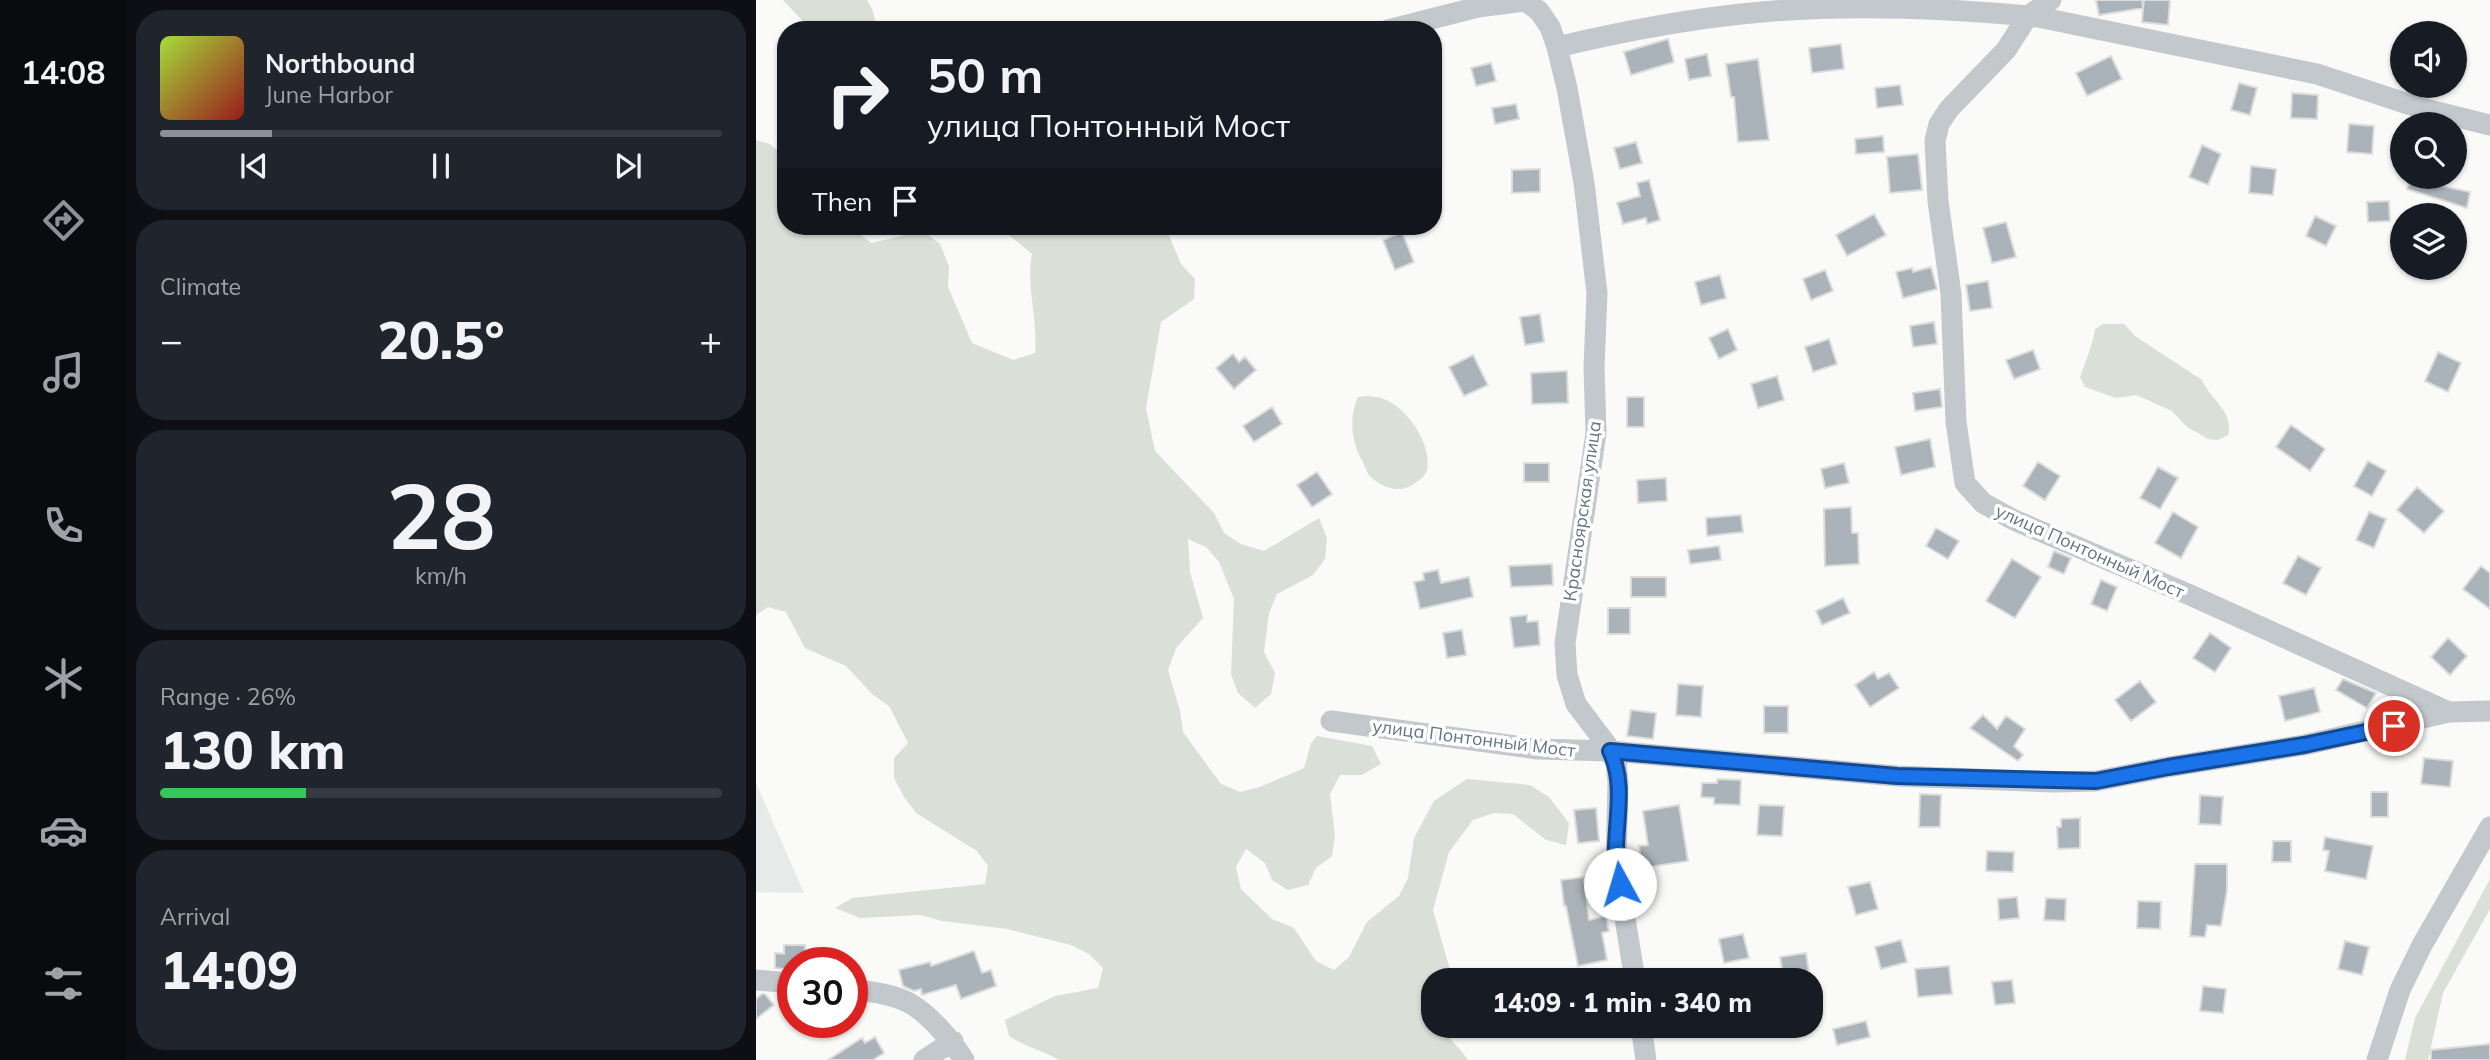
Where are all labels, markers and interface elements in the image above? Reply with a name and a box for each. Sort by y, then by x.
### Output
map controls [2390,21,2467,280]
button: sound [2390,21,2467,98]
text: 50 m [927,44,1043,105]
text: Northbound [265,47,415,80]
icon: right [812,49,903,140]
text: 14:08 [21,52,105,92]
text: June Harbor [265,80,393,109]
text: улица Понтонный Мост [927,105,1290,145]
button: search [2390,112,2467,189]
icon: previous [235,147,273,185]
icon: pause [422,147,460,185]
icon: next [609,147,647,185]
icon: arrive [886,182,924,220]
text: Then [812,185,872,218]
icon: directions [39,196,88,245]
button: layers [2390,203,2467,280]
text: Climate [160,272,241,301]
text: 20.5° [377,307,505,372]
text: − [160,316,183,364]
text: + [699,316,722,364]
icon: music [39,348,88,397]
street label: Красноярская улица [1558,419,1606,603]
text: 28 [386,458,496,572]
street label: улица Понтонный Мост [1992,499,2189,603]
icon: phone [39,501,88,550]
text: km/h [415,561,467,590]
icon: climate [39,654,88,703]
text: Range · 26% [160,682,296,711]
pin [2364,696,2424,756]
icon: arrive [2375,707,2413,745]
street label: улица Понтонный Мост [1371,714,1578,762]
text: 130 km [160,717,345,782]
icon: car [39,806,88,855]
position arrow [1583,847,1657,921]
text: Arrival [160,902,230,931]
text: 14:09 [160,937,298,1002]
speed limit sign: 30 [777,947,868,1038]
icon: filters [39,959,88,1008]
text: 14:09 · 1 min · 340 m [1492,986,1752,1019]

